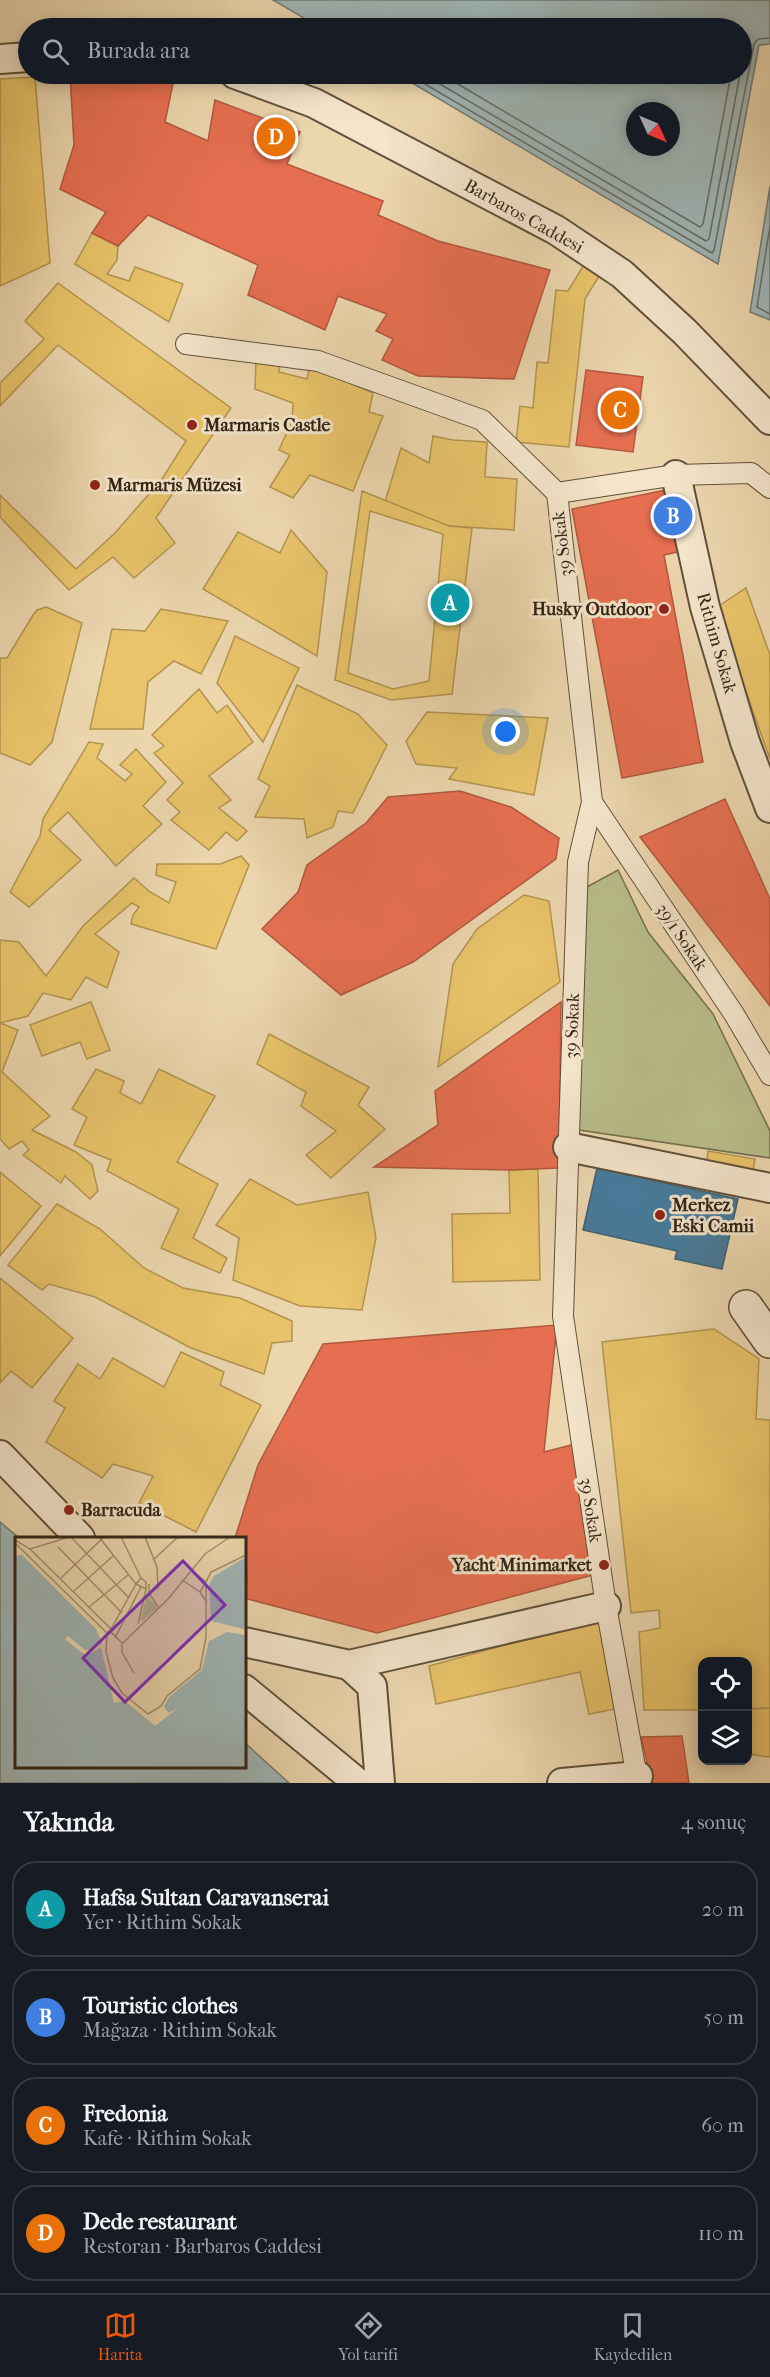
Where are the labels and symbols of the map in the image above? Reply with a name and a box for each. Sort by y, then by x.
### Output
north arrow [626,102,680,156]
pin: D [256,114,296,160]
street label: Barbaros Caddesi [460,175,588,258]
pin: C [600,388,640,432]
place label: Marmaris Castle [203,415,331,436]
marker: Marmaris Castle [185,418,199,432]
place label: Marmaris Müzesi [106,475,242,496]
marker: Marmaris Müzesi [88,478,102,492]
pin: B [654,494,692,538]
street label: 39 Sokak [548,509,577,578]
pin: A [430,580,470,626]
street label: Rithim Sokak [692,590,741,697]
place label: Husky Outdoor [532,599,652,620]
marker: Husky Outdoor [657,602,671,616]
your location [491,717,520,746]
street label: 39/1 Sokak [651,900,712,976]
street label: 39 Sokak [561,992,584,1059]
place label: Merkez Eski Camii [671,1195,755,1237]
marker: Merkez Eski Camii [653,1208,667,1222]
street label: 39 Sokak [575,1476,606,1545]
place label: Barracuda [81,1500,162,1521]
marker: Barracuda [62,1503,76,1517]
inset map [15,1537,246,1768]
place label: Yacht Minimarket [451,1555,593,1576]
marker: Yacht Minimarket [597,1558,611,1572]

